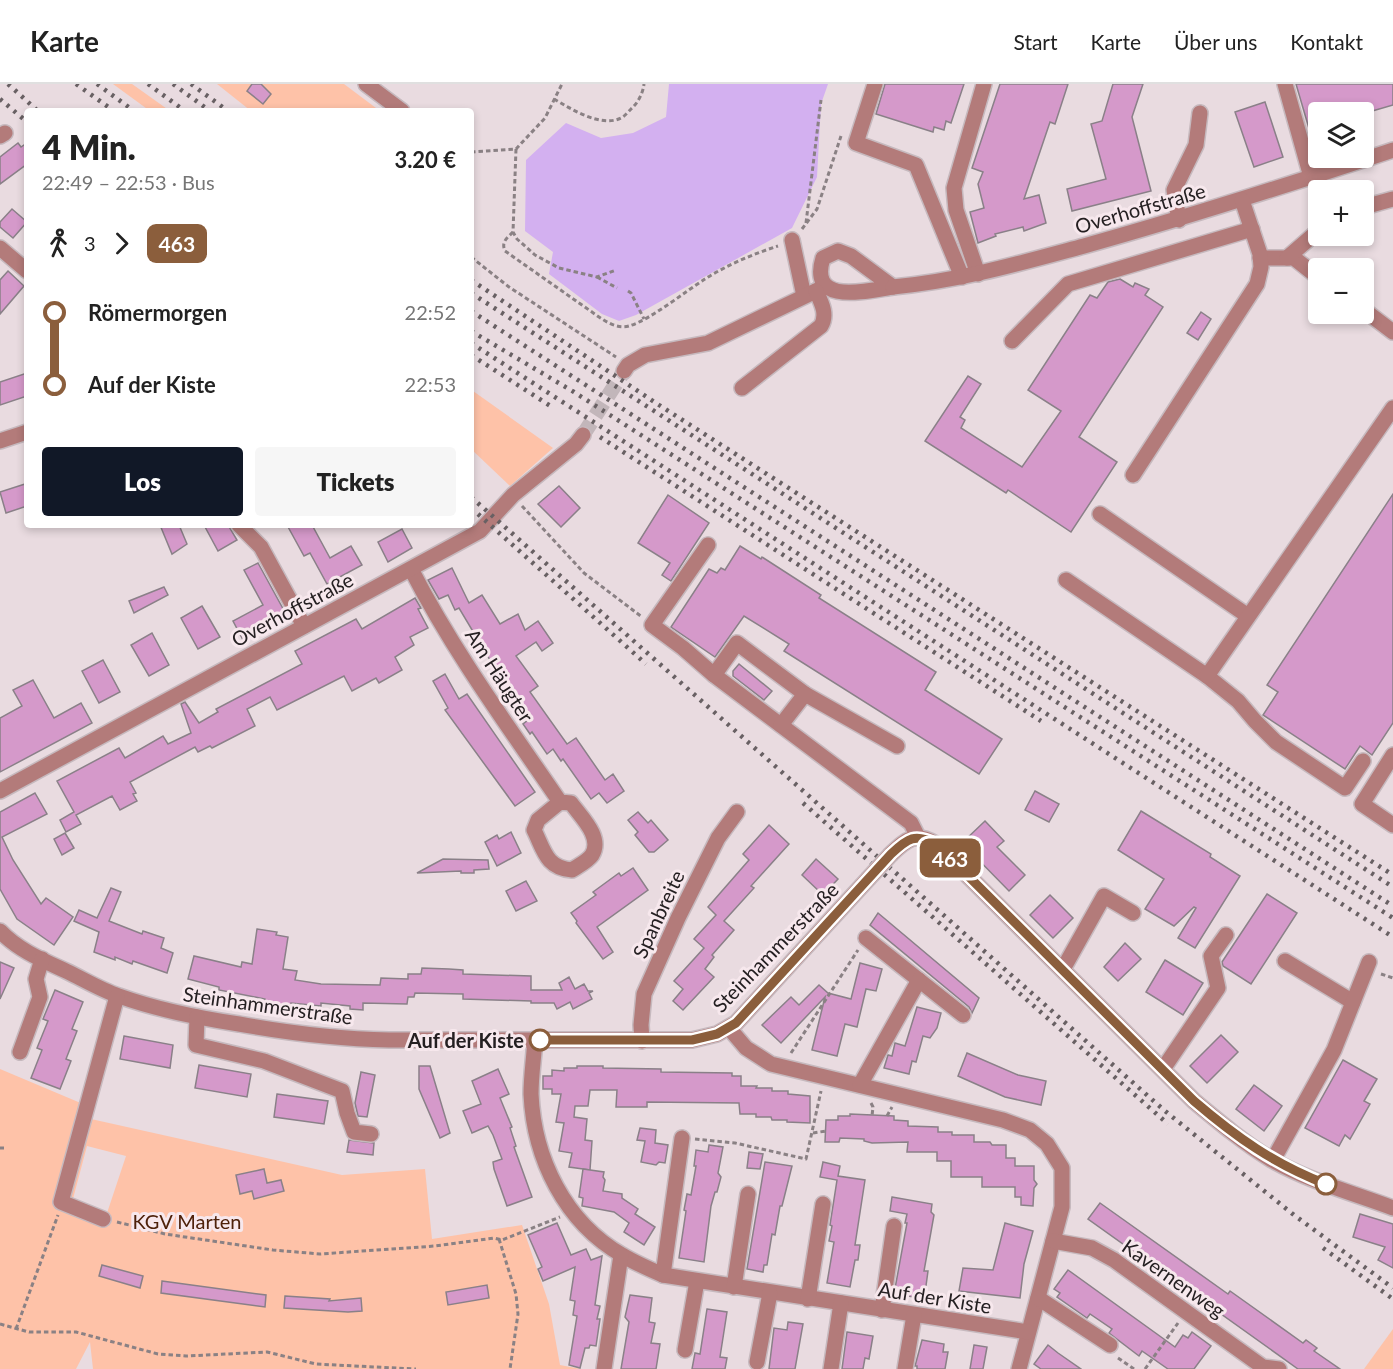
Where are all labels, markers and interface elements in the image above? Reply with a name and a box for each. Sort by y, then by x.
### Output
text: Karte [30,24,99,58]
text: Start [1013,29,1058,54]
text: Karte [1091,29,1141,54]
text: Über uns [1174,29,1257,54]
text: Kontakt [1290,29,1363,54]
map controls [1308,102,1374,324]
button: layers [1308,102,1374,168]
text: 4 Min. [42,127,136,167]
text: 3.20 € [394,146,456,173]
text: 22:49 – 22:53 · Bus [42,170,215,194]
street label: Overhoffstraße [1072,178,1208,238]
button: + [1308,180,1374,246]
icon: walk [42,227,75,260]
icon: forward [105,227,138,260]
text: 3 [84,231,96,255]
text: 463 [159,231,195,256]
button: − [1308,258,1374,324]
text: Römermorgen [88,299,227,326]
text: 22:52 [405,300,456,324]
text: Auf der Kiste [88,371,216,398]
text: 22:53 [405,372,456,396]
button: Los [42,447,243,516]
button: Tickets [255,447,456,516]
street label: Overhoffstraße [227,567,357,651]
street label: Am Häugter [461,624,539,727]
line badge: 463 [916,838,984,878]
text: 463 [932,846,968,871]
street label: Spanbreite [627,866,689,962]
street label: Steinhammerstraße [707,877,843,1017]
street label: Steinhammerstraße [182,981,354,1029]
place label: Auf der Kiste [407,1028,524,1052]
marker: Auf der Kiste [529,1029,551,1051]
unlabelled marker [1315,1173,1337,1195]
park label: KGV Marten [132,1209,242,1233]
street label: Kavernenweg [1118,1234,1230,1322]
street label: Auf der Kiste [877,1276,993,1318]

